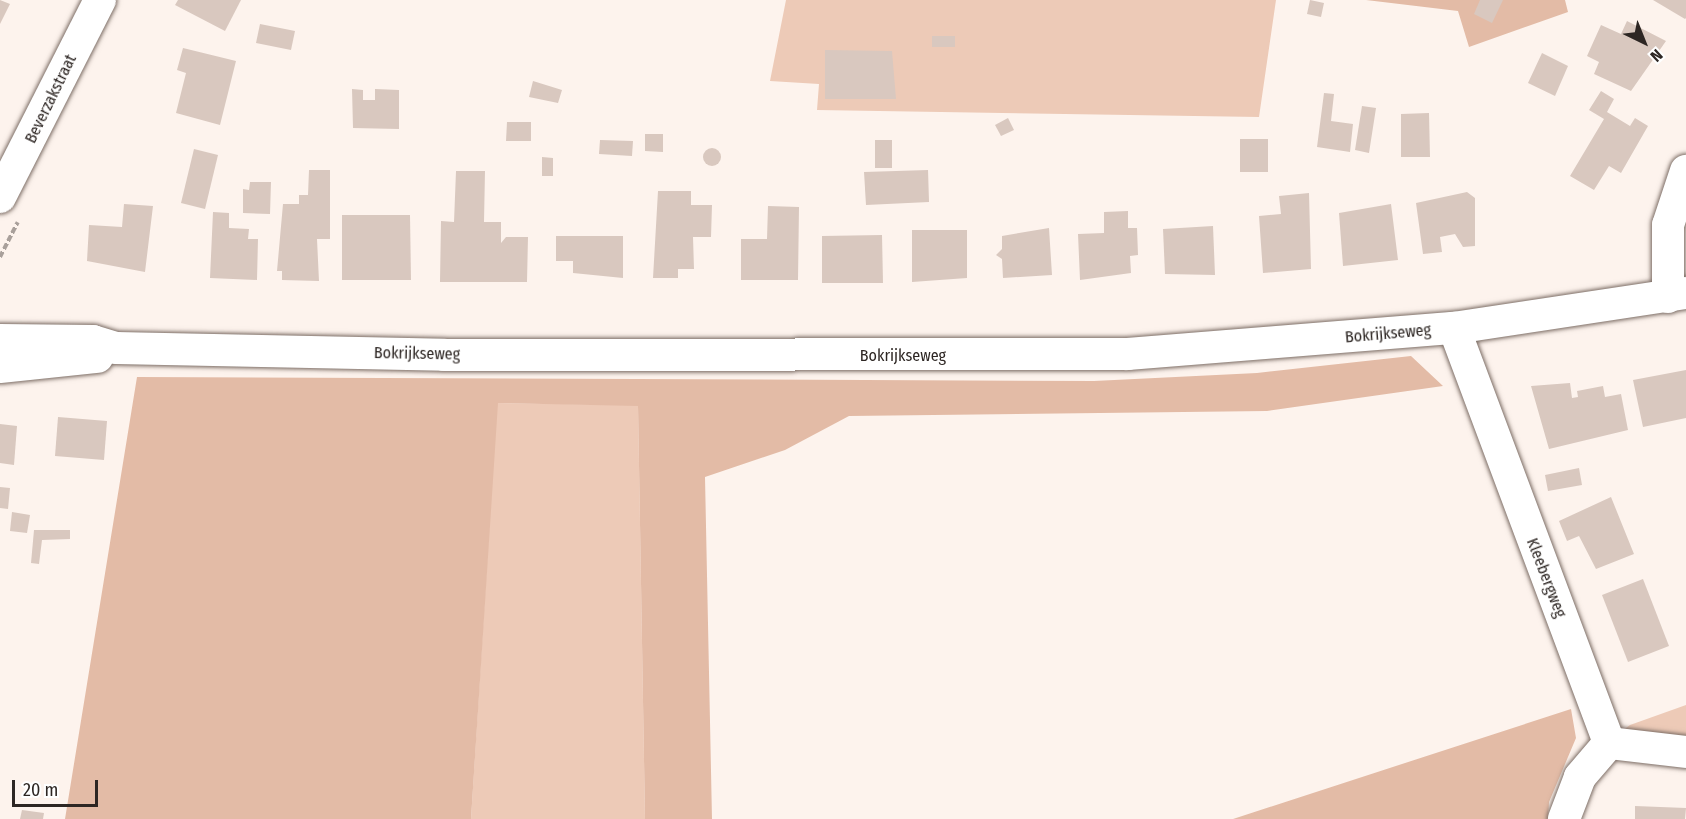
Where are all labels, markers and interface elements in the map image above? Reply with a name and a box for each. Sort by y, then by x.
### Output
north arrow [1614,12,1674,72]
text: N [1647,45,1667,66]
street label: Beverzakstraat [21,52,81,146]
street label: Bokrijkseweg [1344,321,1432,347]
street label: Bokrijkseweg [374,344,460,364]
street label: Bokrijkseweg [860,346,946,366]
street label: Kleebergweg [1522,536,1570,620]
scale bar [15,768,100,806]
text: 20 m [23,779,58,801]

